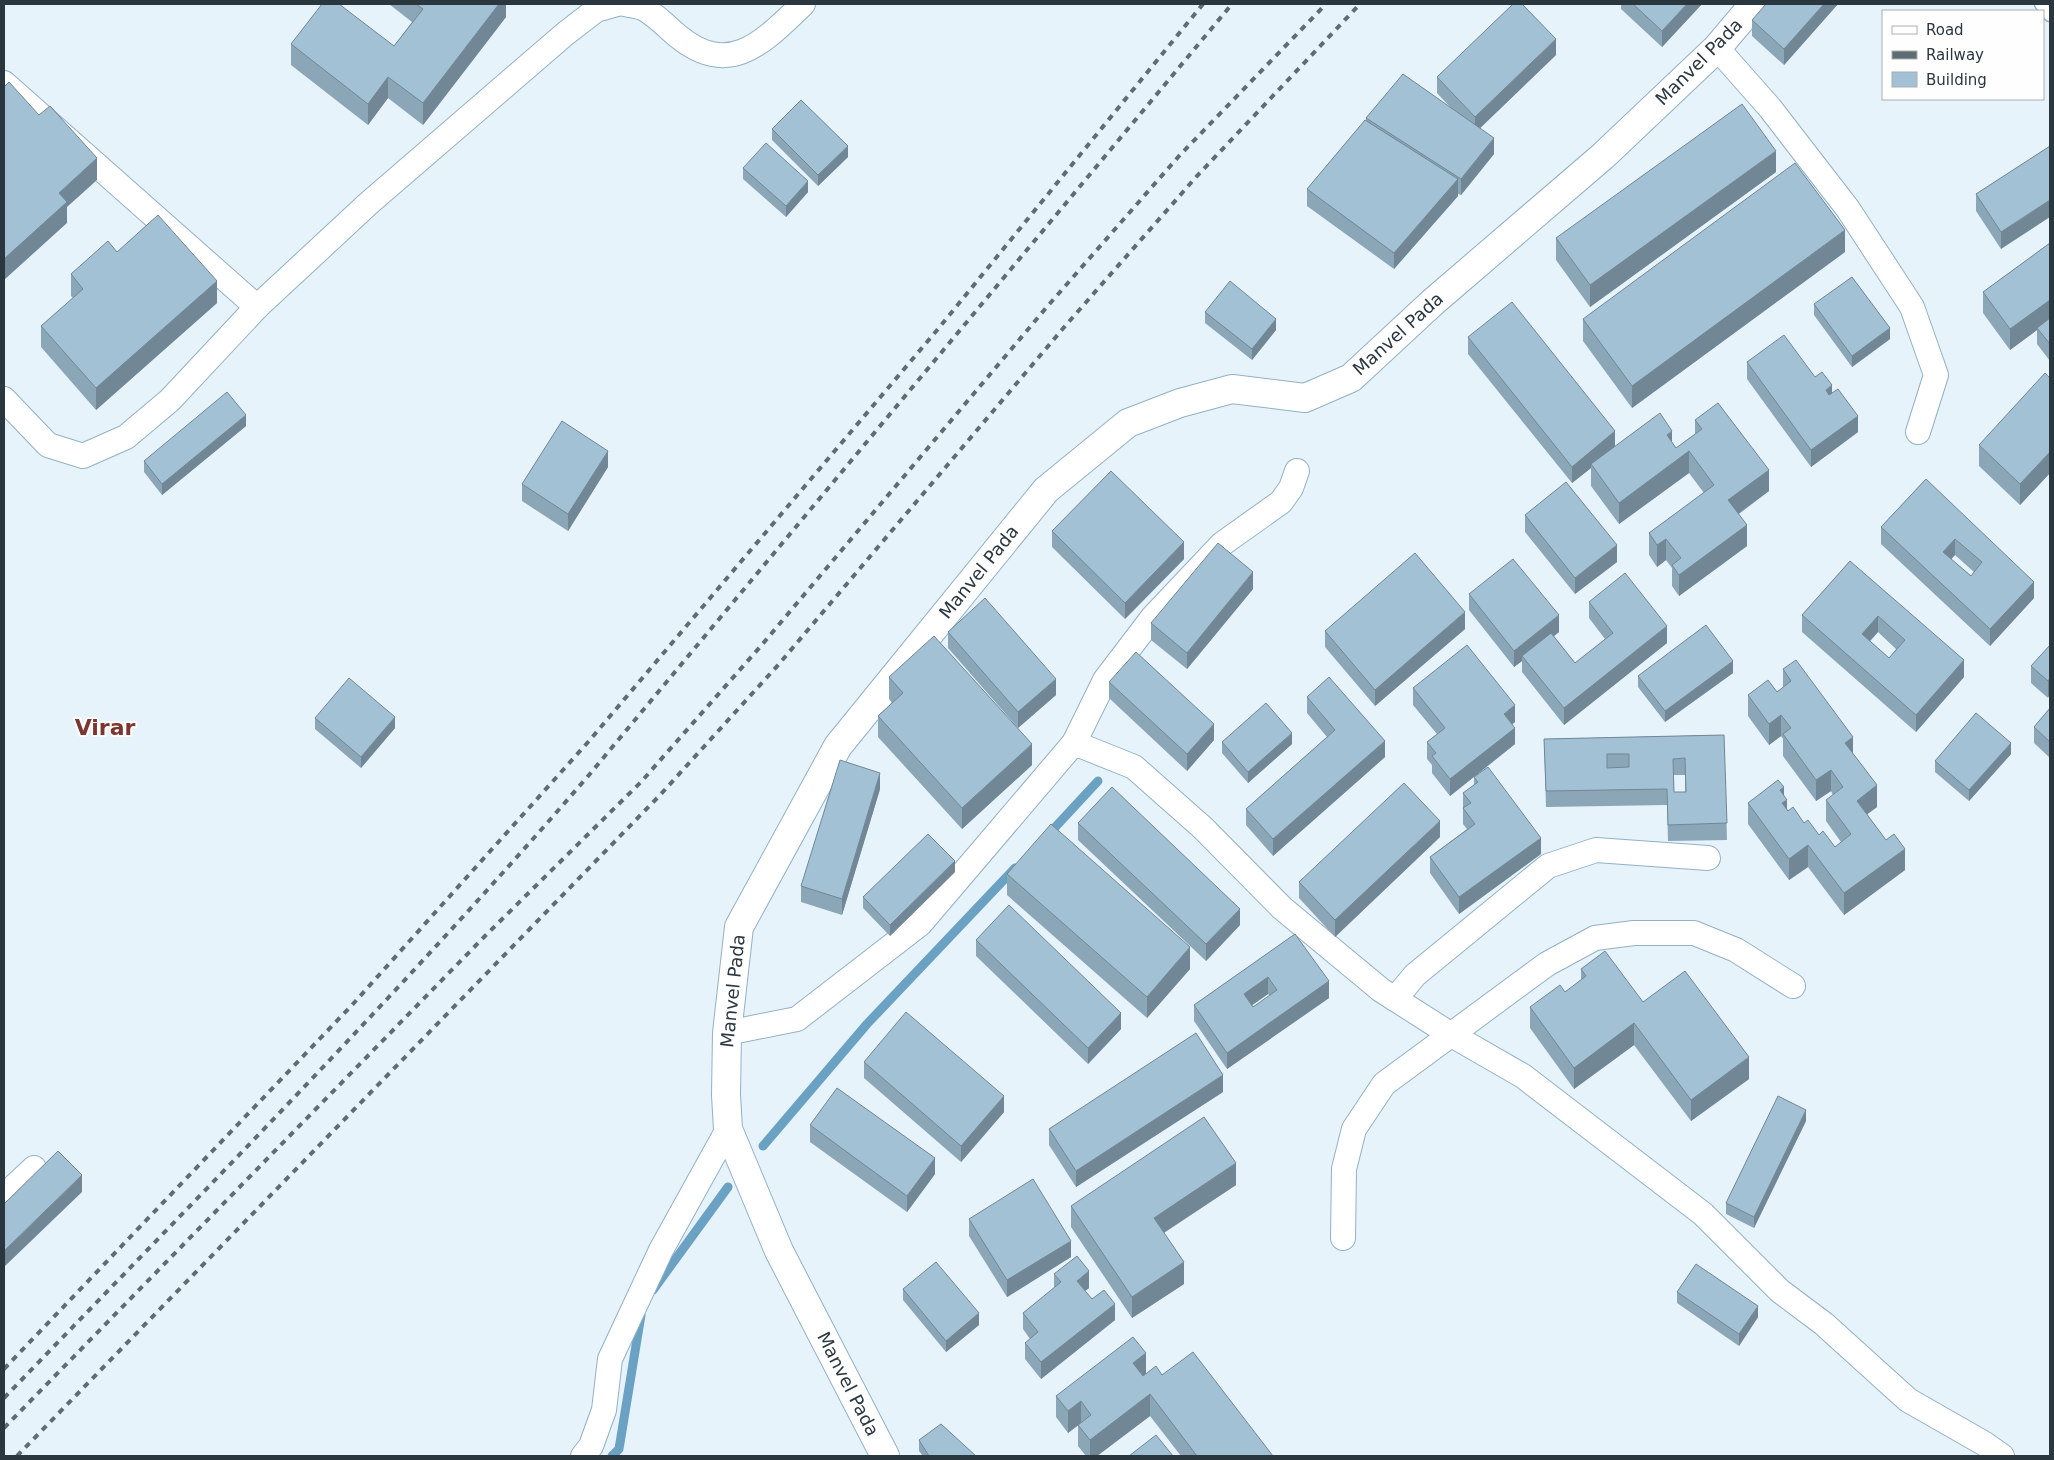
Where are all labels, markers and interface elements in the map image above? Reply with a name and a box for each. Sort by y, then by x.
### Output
legend [1882,10,2044,100]
street label: Manvel Pada [1651,14,1746,109]
text: Road [1926,21,1964,39]
text: Railway [1926,46,1984,64]
text: Building [1926,71,1987,89]
street label: Manvel Pada [1348,288,1447,380]
street label: Manvel Pada [935,521,1023,623]
district label: Virar [75,715,136,740]
street label: Manvel Pada [716,933,749,1049]
street label: Manvel Pada [813,1328,884,1439]

